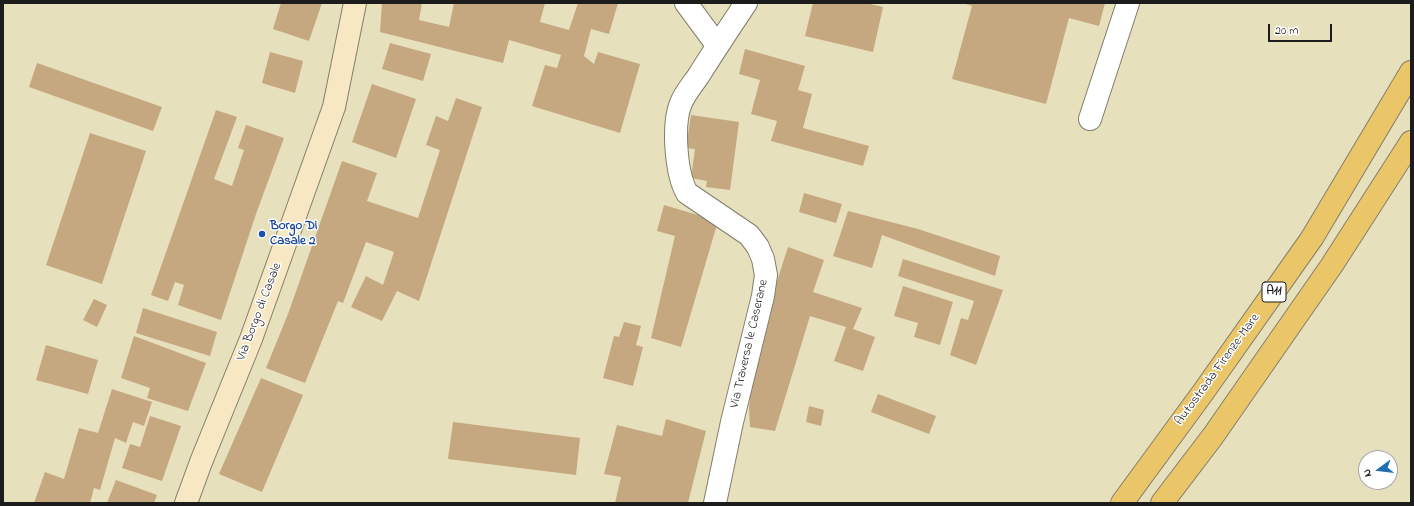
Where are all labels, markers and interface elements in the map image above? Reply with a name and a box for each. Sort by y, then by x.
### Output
scale bar [1270,16,1334,42]
text: 20 m [1275,22,1298,40]
place label: Borgo Di Casale 2 [270,219,317,250]
marker: Borgo Di Casale 2 [257,229,267,239]
street label: Via Borgo di Casale [234,261,286,363]
street label: Via Traversa le Caserane [728,278,772,410]
road number: A11 [1262,282,1286,302]
street label: Autostrada Firenze-Mare [1172,311,1264,429]
north arrow [1358,450,1398,490]
text: N [1359,467,1376,479]

